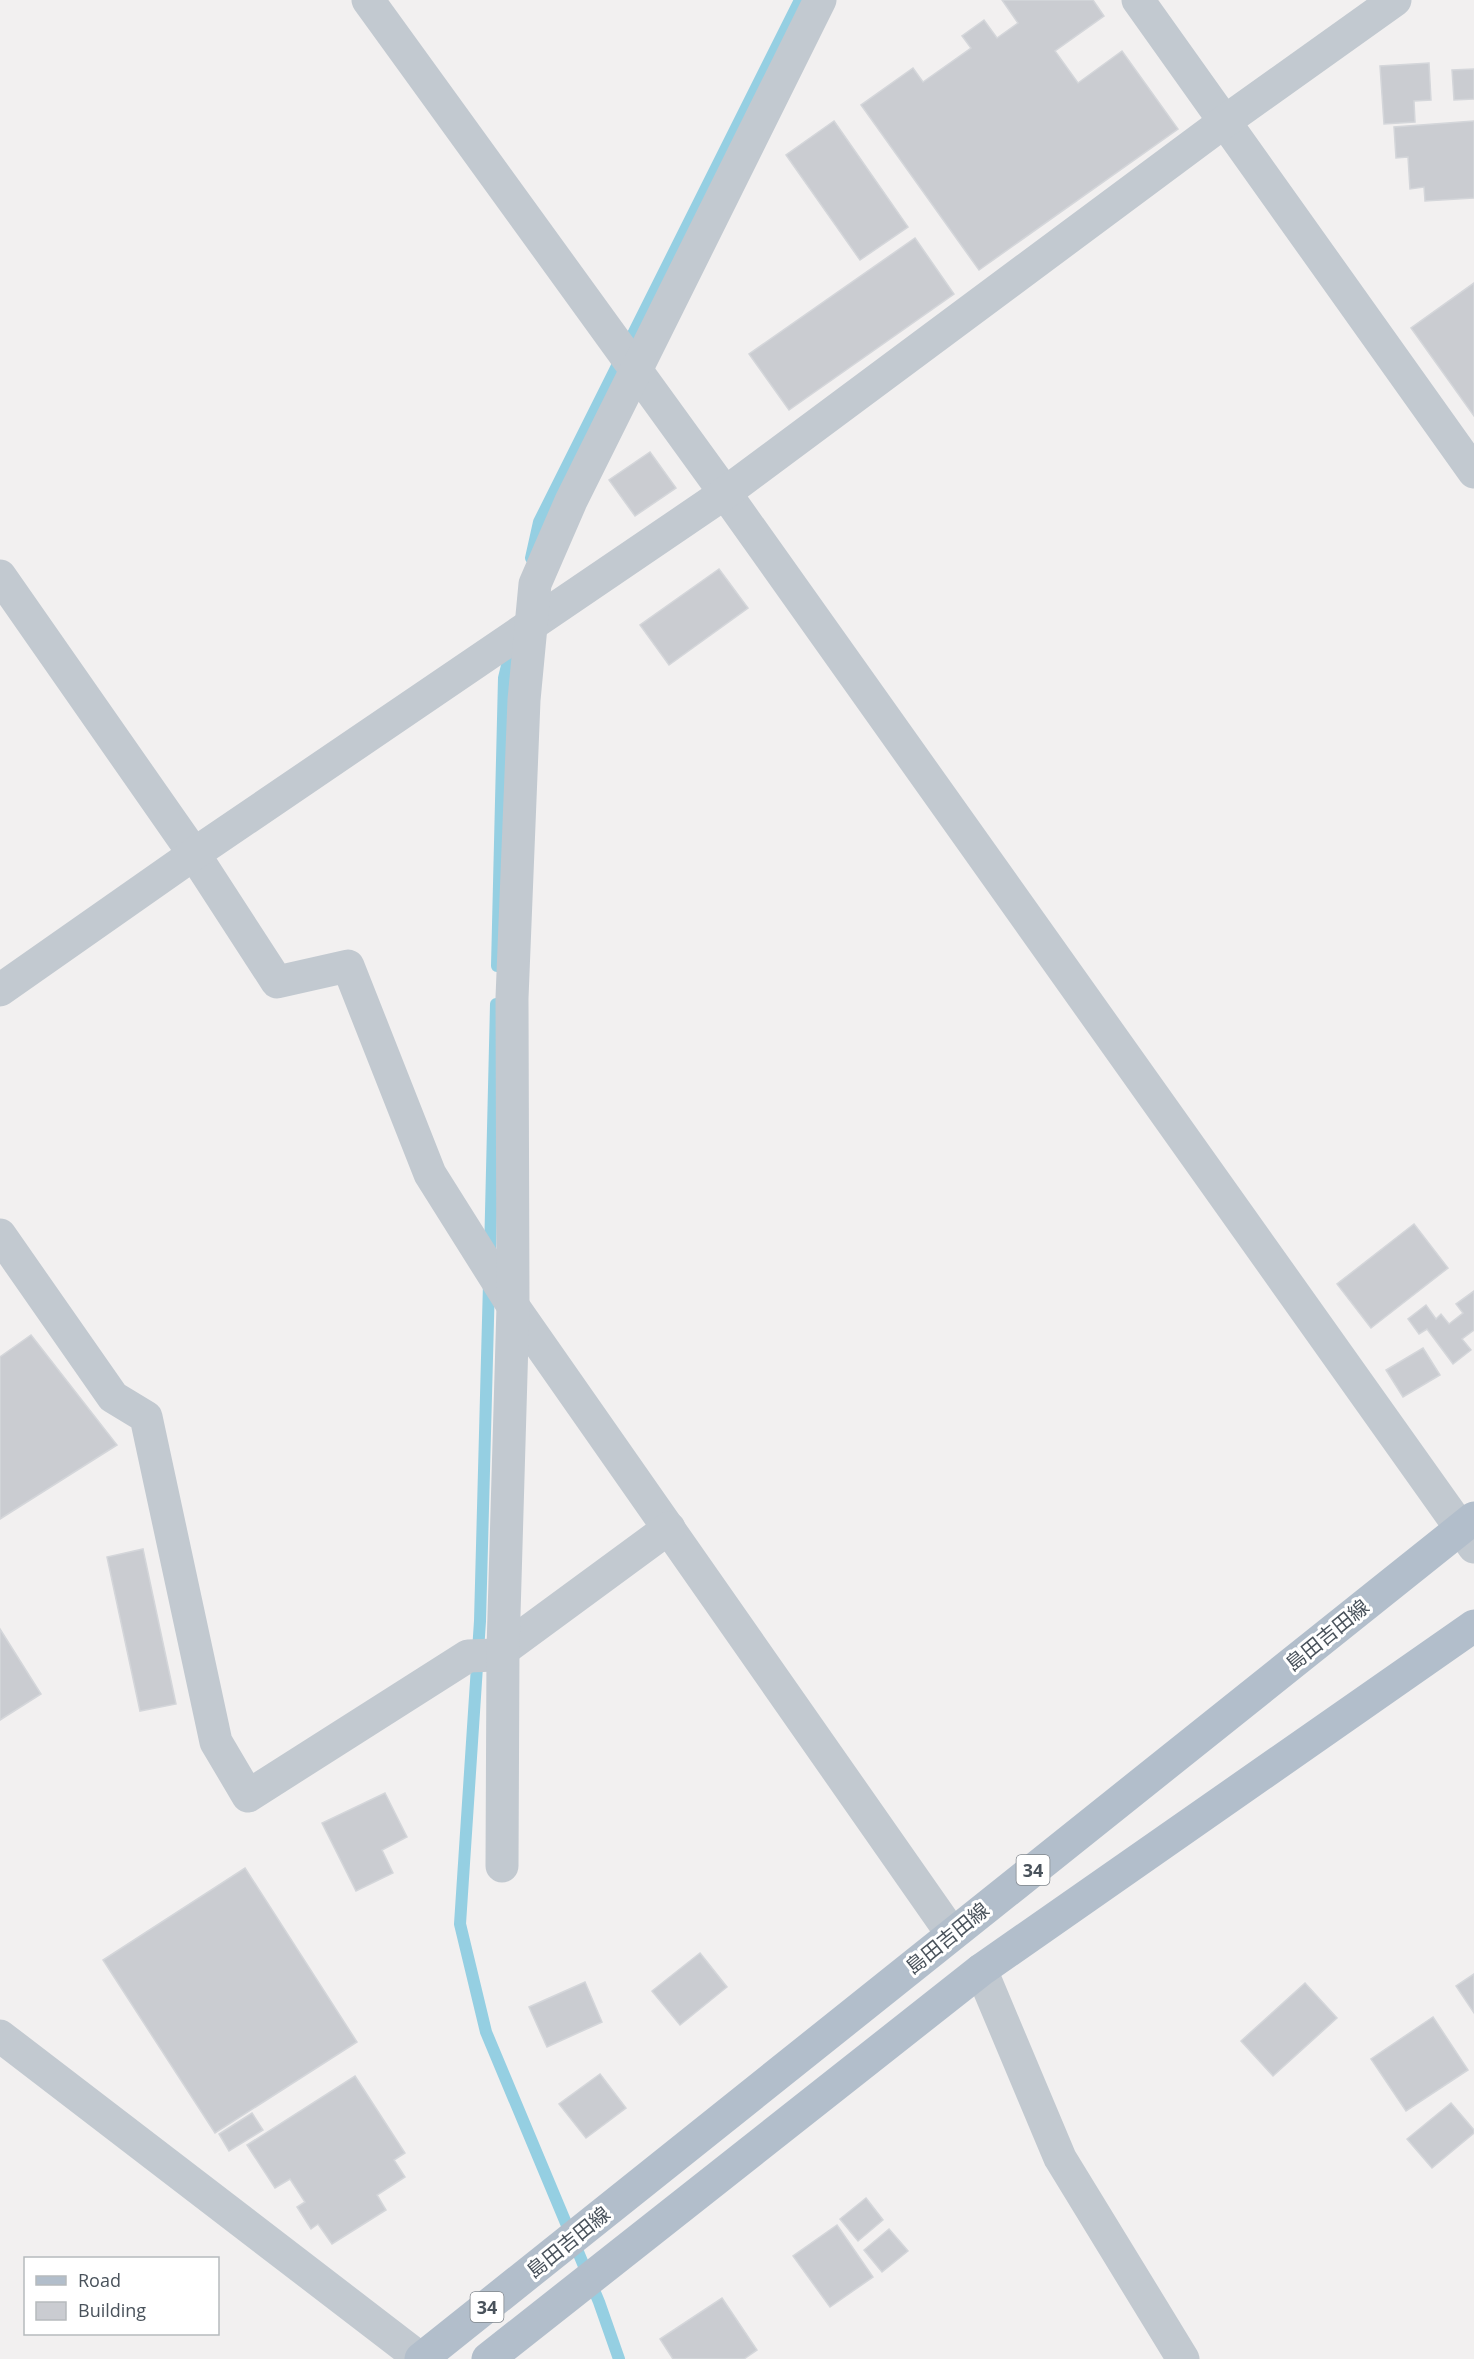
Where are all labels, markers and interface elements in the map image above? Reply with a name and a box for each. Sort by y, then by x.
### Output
street label: 島田吉田線 [1280,1593,1374,1677]
road number: 34 [1016,1855,1050,1885]
street label: 島田吉田線 [900,1896,994,1980]
street label: 島田吉田線 [521,2200,615,2284]
legend [24,2257,219,2335]
text: Road [78,2268,121,2292]
road number: 34 [470,2292,504,2322]
text: Building [78,2298,146,2322]

